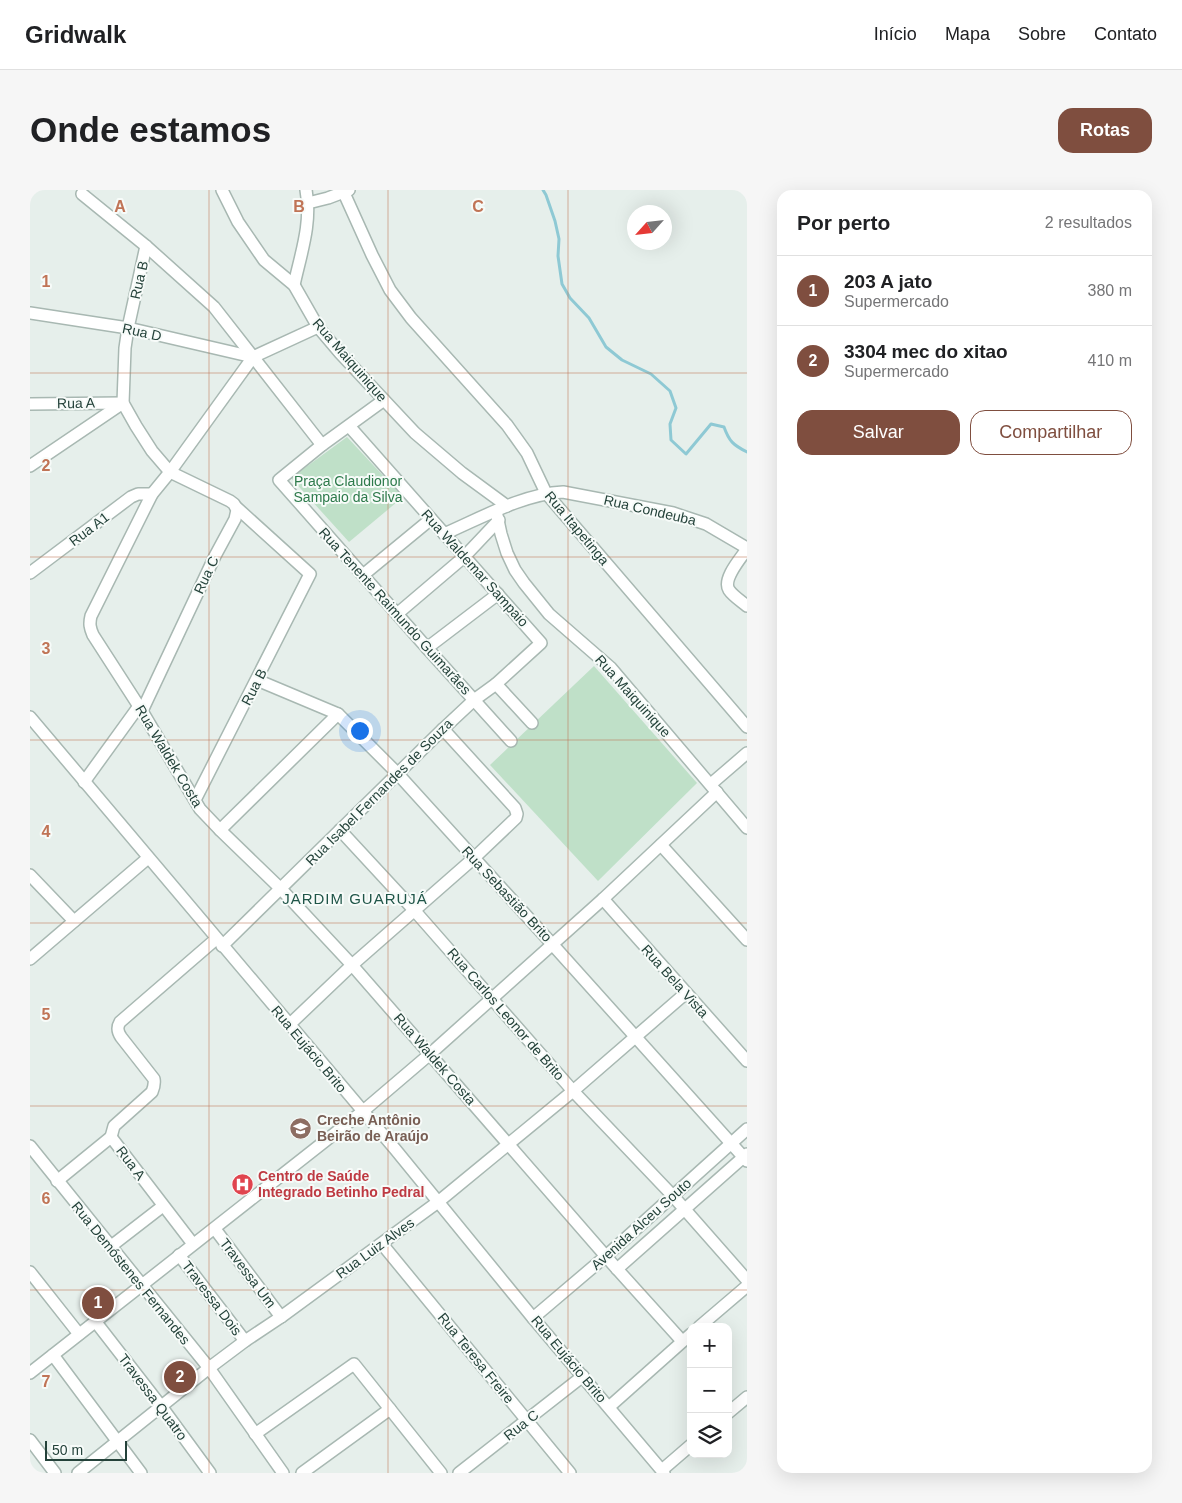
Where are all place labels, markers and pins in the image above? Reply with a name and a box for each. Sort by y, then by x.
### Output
place label: Creche Antônio Beirão de Araújo [317,1112,429,1144]
school or university icon: Creche Antônio Beirão de Araújo [289,1116,313,1140]
place label: Centro de Saúde Integrado Betinho Pedral [258,1168,424,1200]
hospital icon: Centro de Saúde Integrado Betinho Pedral [230,1172,254,1196]
pin: 1 [82,1284,114,1322]
pin: 2 [164,1358,196,1396]

